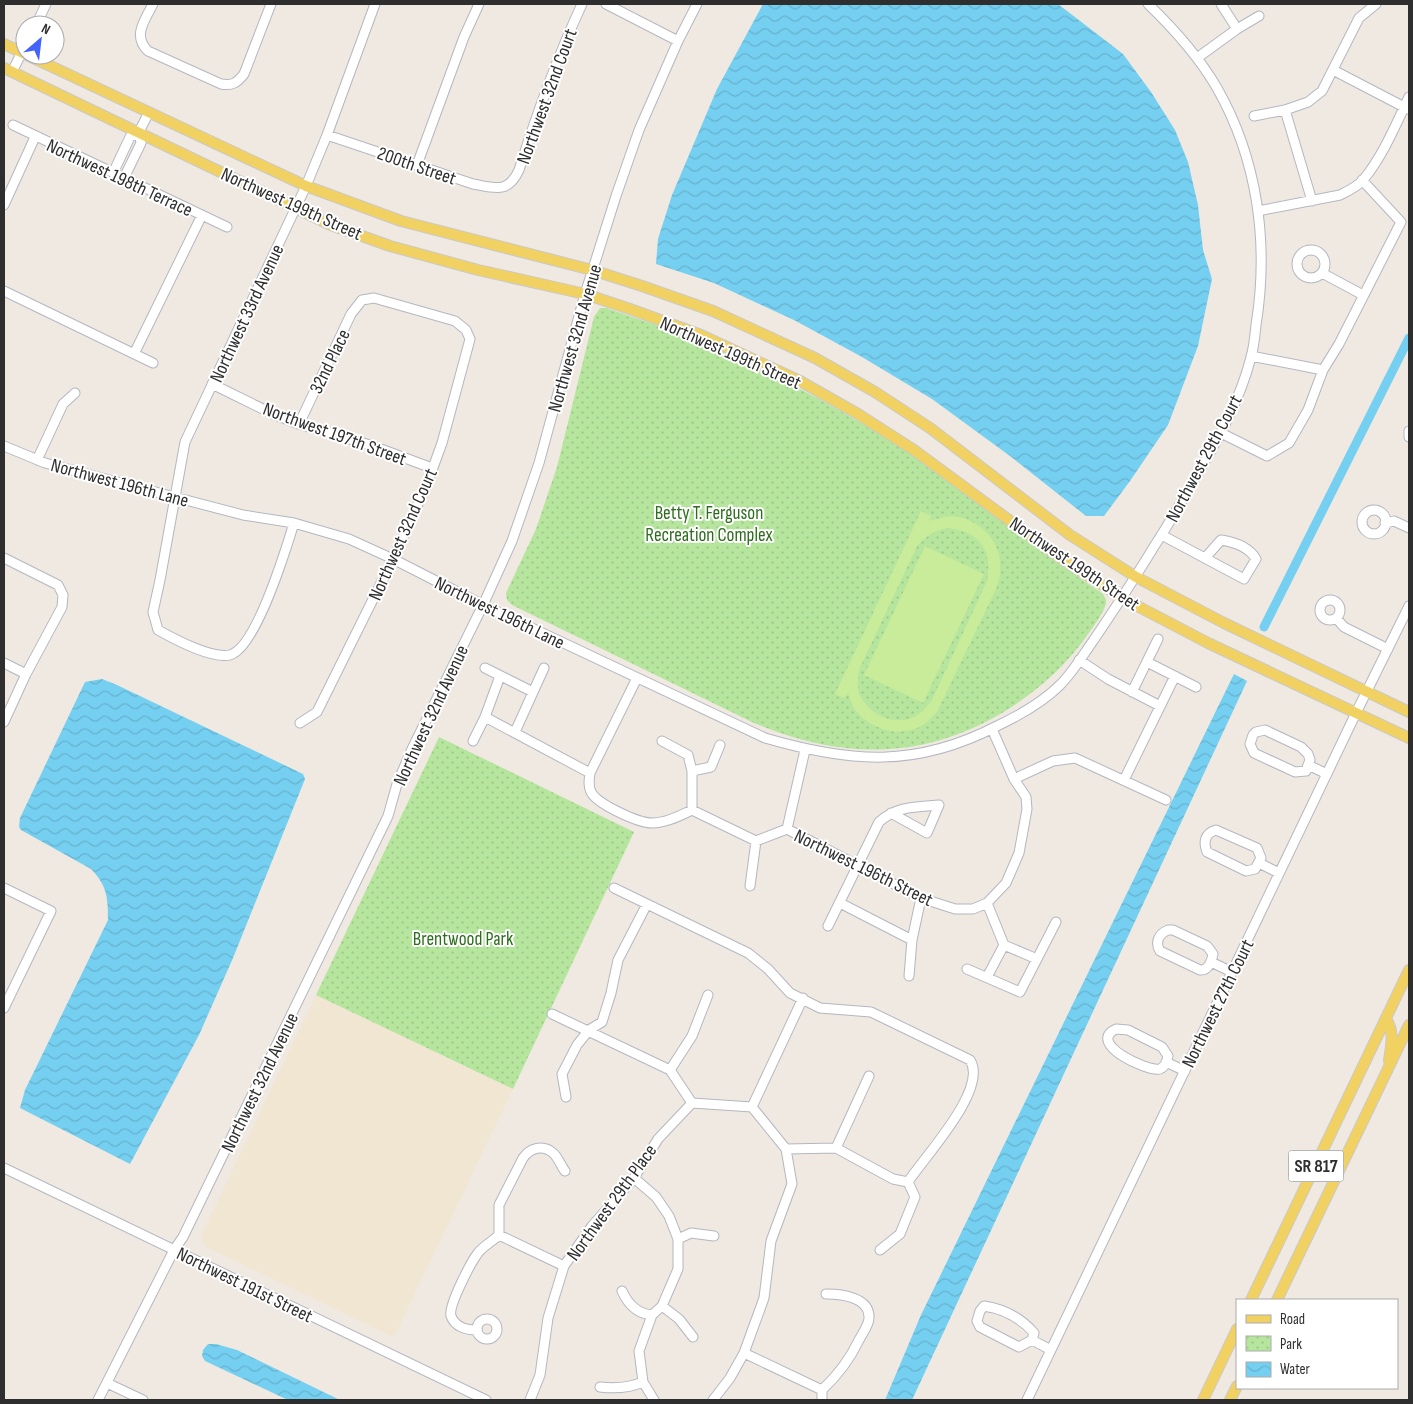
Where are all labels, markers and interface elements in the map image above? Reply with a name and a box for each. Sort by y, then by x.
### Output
north arrow [15,15,65,65]
text: N [39,20,53,38]
street label: Northwest 32nd Court [512,26,583,167]
street label: Northwest 198th Terrace [43,134,196,222]
street label: 200th Street [374,142,459,191]
street label: Northwest 199th Street [217,163,366,246]
street label: Northwest 33rd Avenue [205,241,289,386]
street label: Northwest 32nd Avenue [543,262,607,415]
street label: Northwest 199th Street [656,312,805,395]
street label: 32nd Place [305,326,356,398]
street label: Northwest 29th Court [1161,391,1248,526]
street label: Northwest 197th Street [260,398,410,471]
street label: Northwest 196th Lane [48,454,191,513]
street label: Northwest 32nd Court [364,465,443,604]
park label: Betty T. Ferguson Recreation Complex [645,502,773,547]
street label: Northwest 199th Street [1005,512,1144,616]
street label: Northwest 196th Lane [431,572,568,655]
street label: Northwest 32nd Avenue [389,642,474,790]
street label: Northwest 196th Street [790,825,937,912]
park label: Brentwood Park [413,928,514,951]
street label: Northwest 27th Court [1177,936,1259,1072]
street label: Northwest 32nd Avenue [217,1009,304,1156]
street label: Northwest 29th Place [562,1140,662,1266]
road number: SR 817 [1288,1150,1344,1182]
street label: Northwest 191st Street [173,1242,316,1328]
legend [1236,1299,1398,1389]
text: Road [1280,1310,1305,1329]
text: Park [1280,1335,1302,1354]
text: Water [1280,1360,1311,1379]

